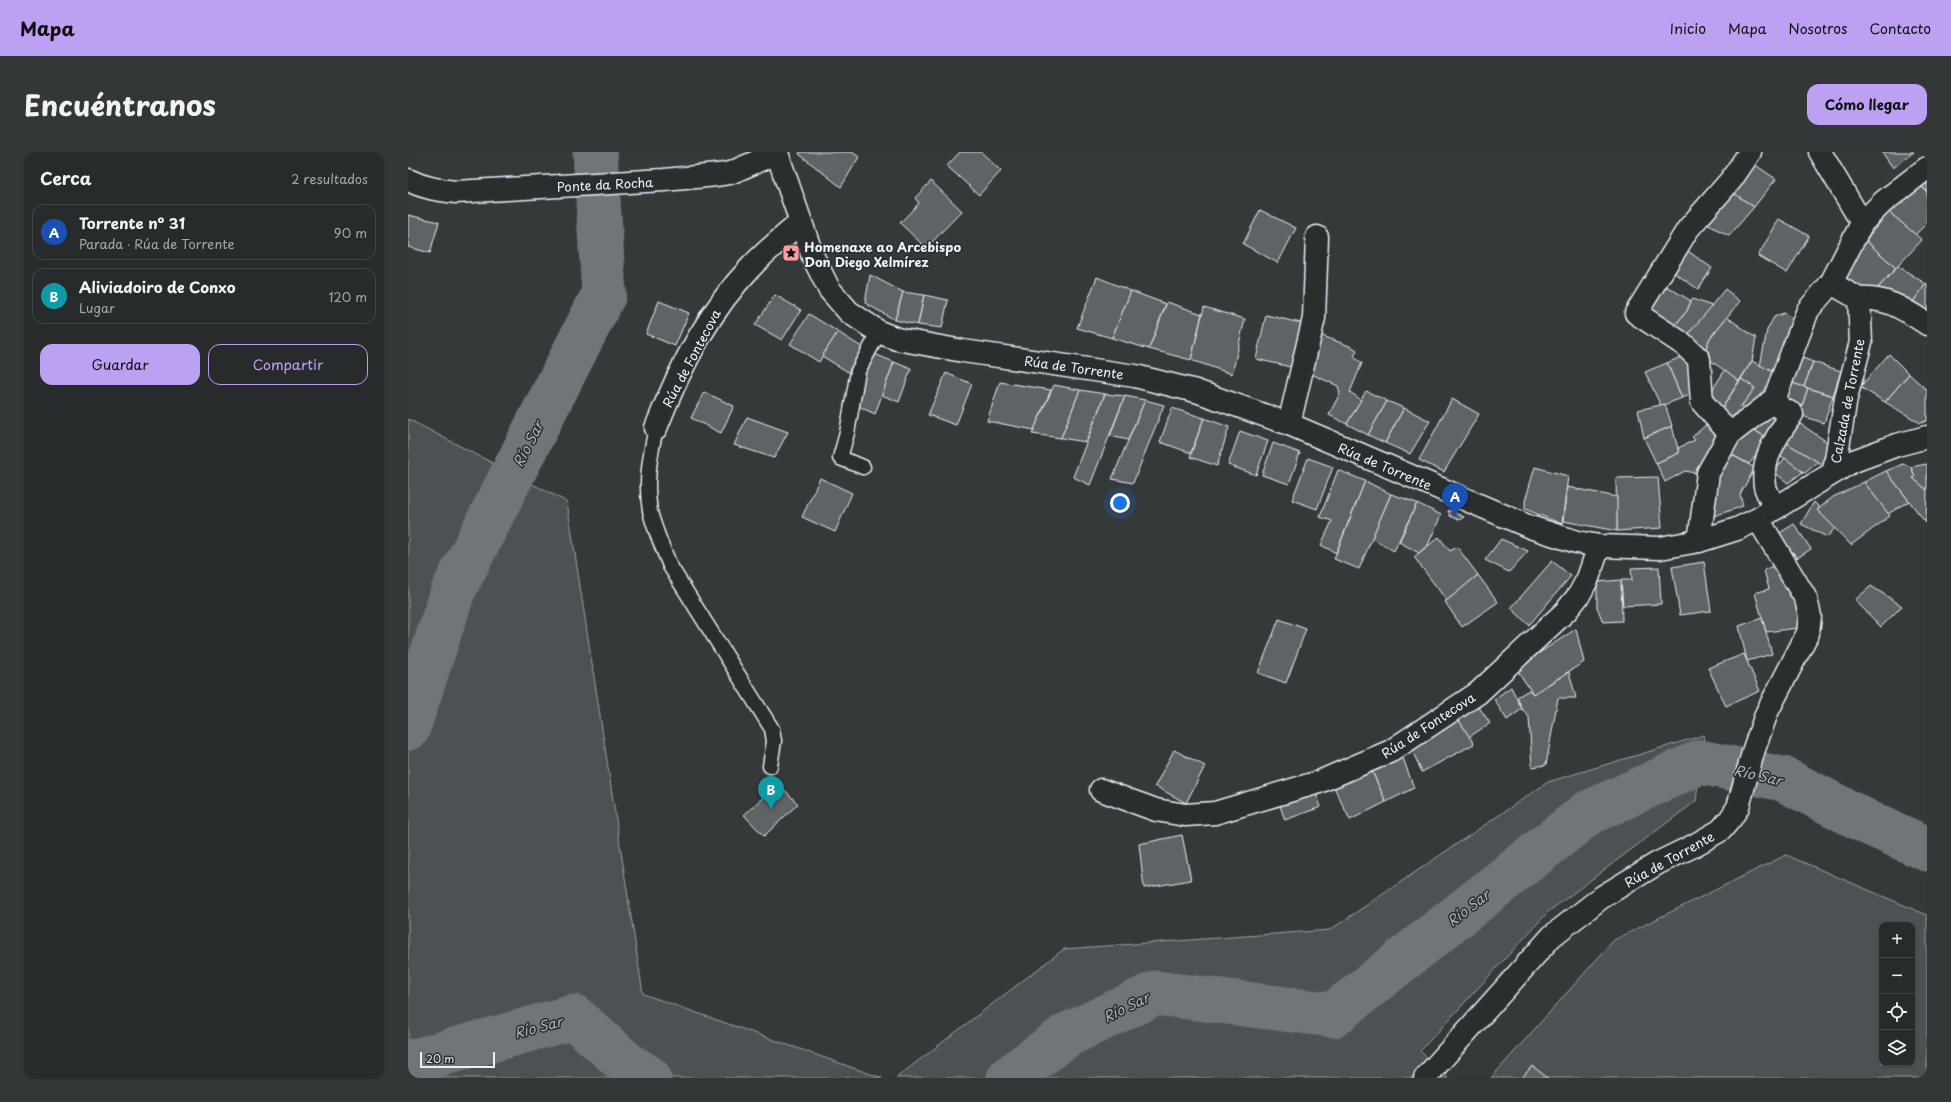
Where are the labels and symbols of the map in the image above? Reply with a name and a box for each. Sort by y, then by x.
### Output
street label: Ponte da Rocha [556,172,655,196]
place label: Homenaxe ao Arcebispo Don Diego Xelmírez [804,237,961,271]
place icon: Homenaxe ao Arcebispo Don Diego Xelmírez [781,243,801,263]
street label: Rúa de Fontecova [657,306,725,410]
street label: Calzada de Torrente [1826,337,1868,465]
street label: Rúa de Torrente [1023,351,1125,383]
water label: Río Sar [508,415,550,470]
street label: Rúa de Torrente [1335,438,1435,494]
pin: A [1442,483,1468,516]
your location [1110,493,1130,513]
street label: Rúa de Fontecova [1377,688,1479,762]
water label: Río Sar [1732,759,1787,791]
pin: B [758,776,784,809]
street label: Rúa de Torrente [1621,826,1717,892]
water label: Río Sar [1442,883,1496,931]
water label: Río Sar [1099,986,1155,1027]
water label: Río Sar [512,1010,567,1043]
scale bar [420,1050,495,1069]

